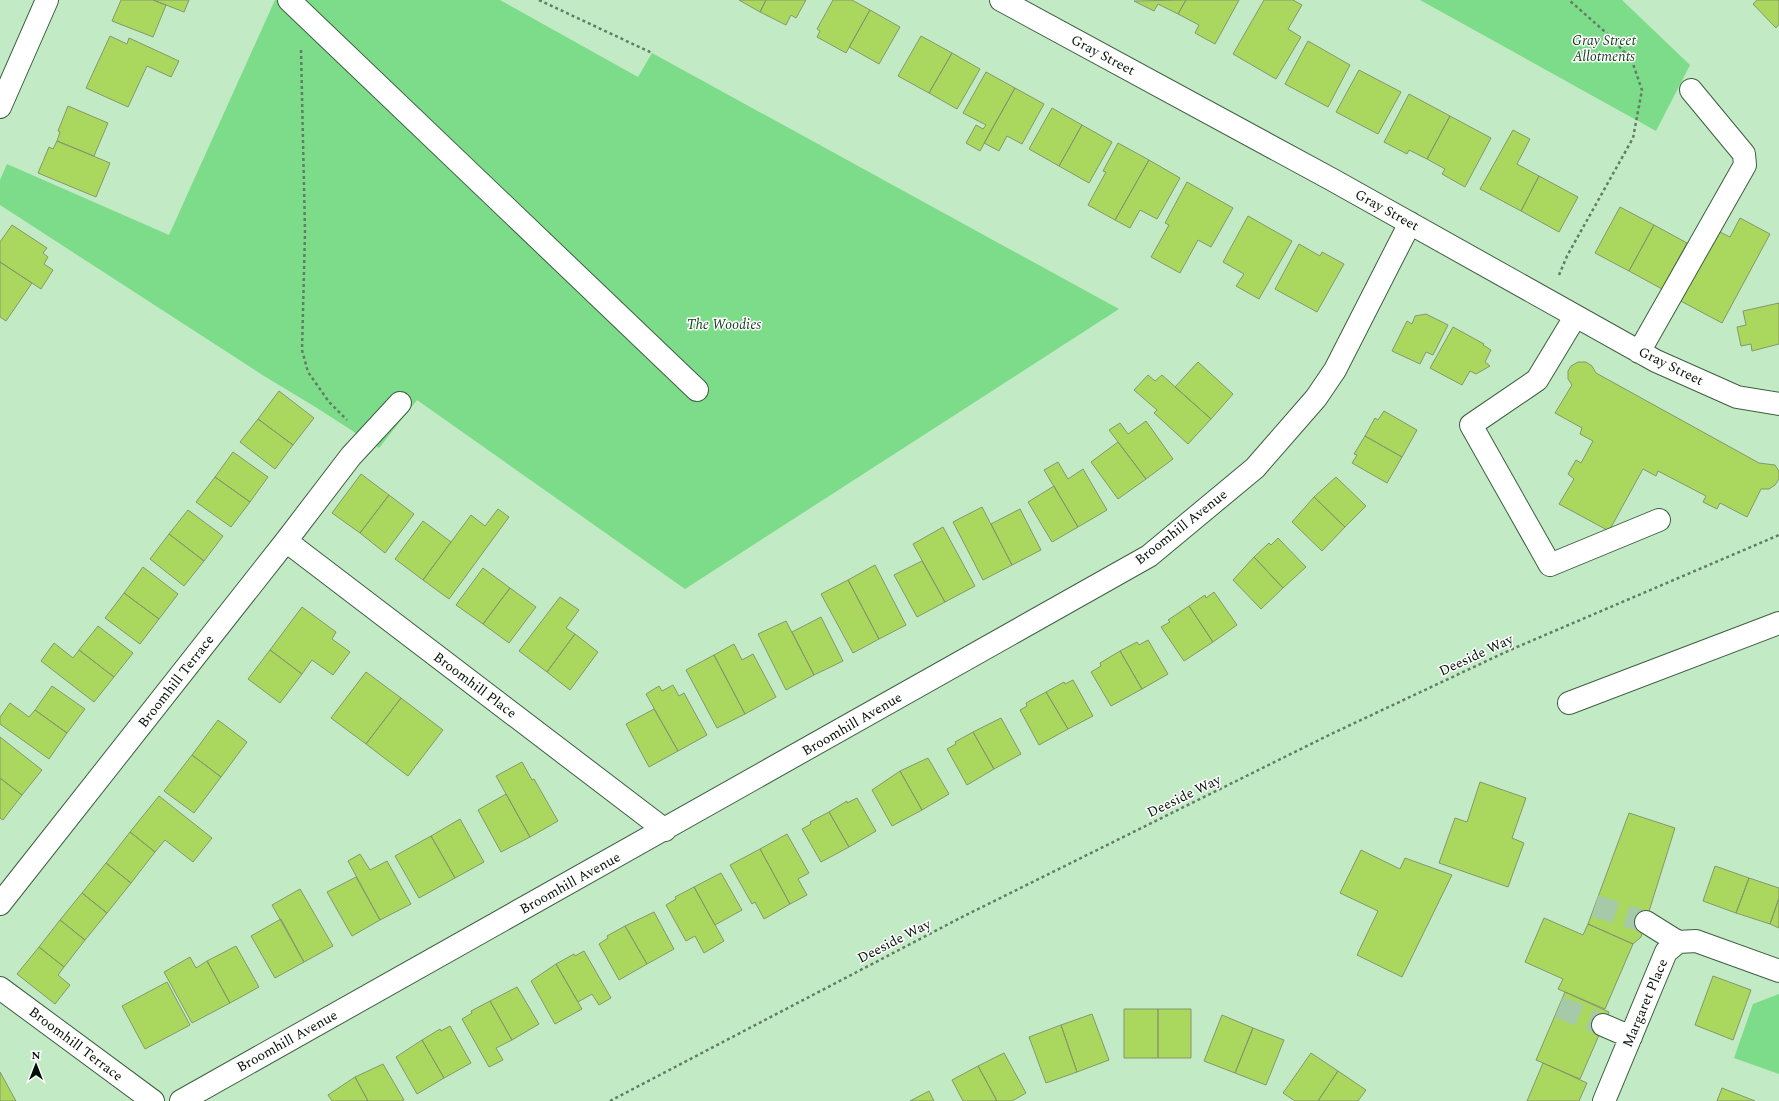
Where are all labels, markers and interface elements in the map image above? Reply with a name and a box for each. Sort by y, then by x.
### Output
street label: Gray Street [1067,29,1139,81]
park label: Gray Street Allotments [1572,30,1637,67]
street label: Gray Street [1351,184,1423,236]
park label: The Woodies [687,314,761,335]
street label: Gray Street [1635,341,1707,391]
street label: Broomhill Avenue [1130,484,1232,570]
street label: Deeside Way [1435,628,1518,681]
street label: Broomhill Terrace [133,630,219,732]
street label: Broomhill Place [429,647,521,723]
street label: Broomhill Avenue [798,687,906,761]
street label: Deeside Way [1143,768,1226,823]
street label: Broomhill Avenue [516,846,624,919]
street label: Deeside Way [854,913,935,968]
street label: Margaret Place [1617,955,1673,1051]
street label: Broomhill Terrace [24,1002,128,1087]
street label: Broomhill Avenue [233,1004,341,1077]
north arrow [16,1045,56,1085]
text: N [32,1047,41,1064]

